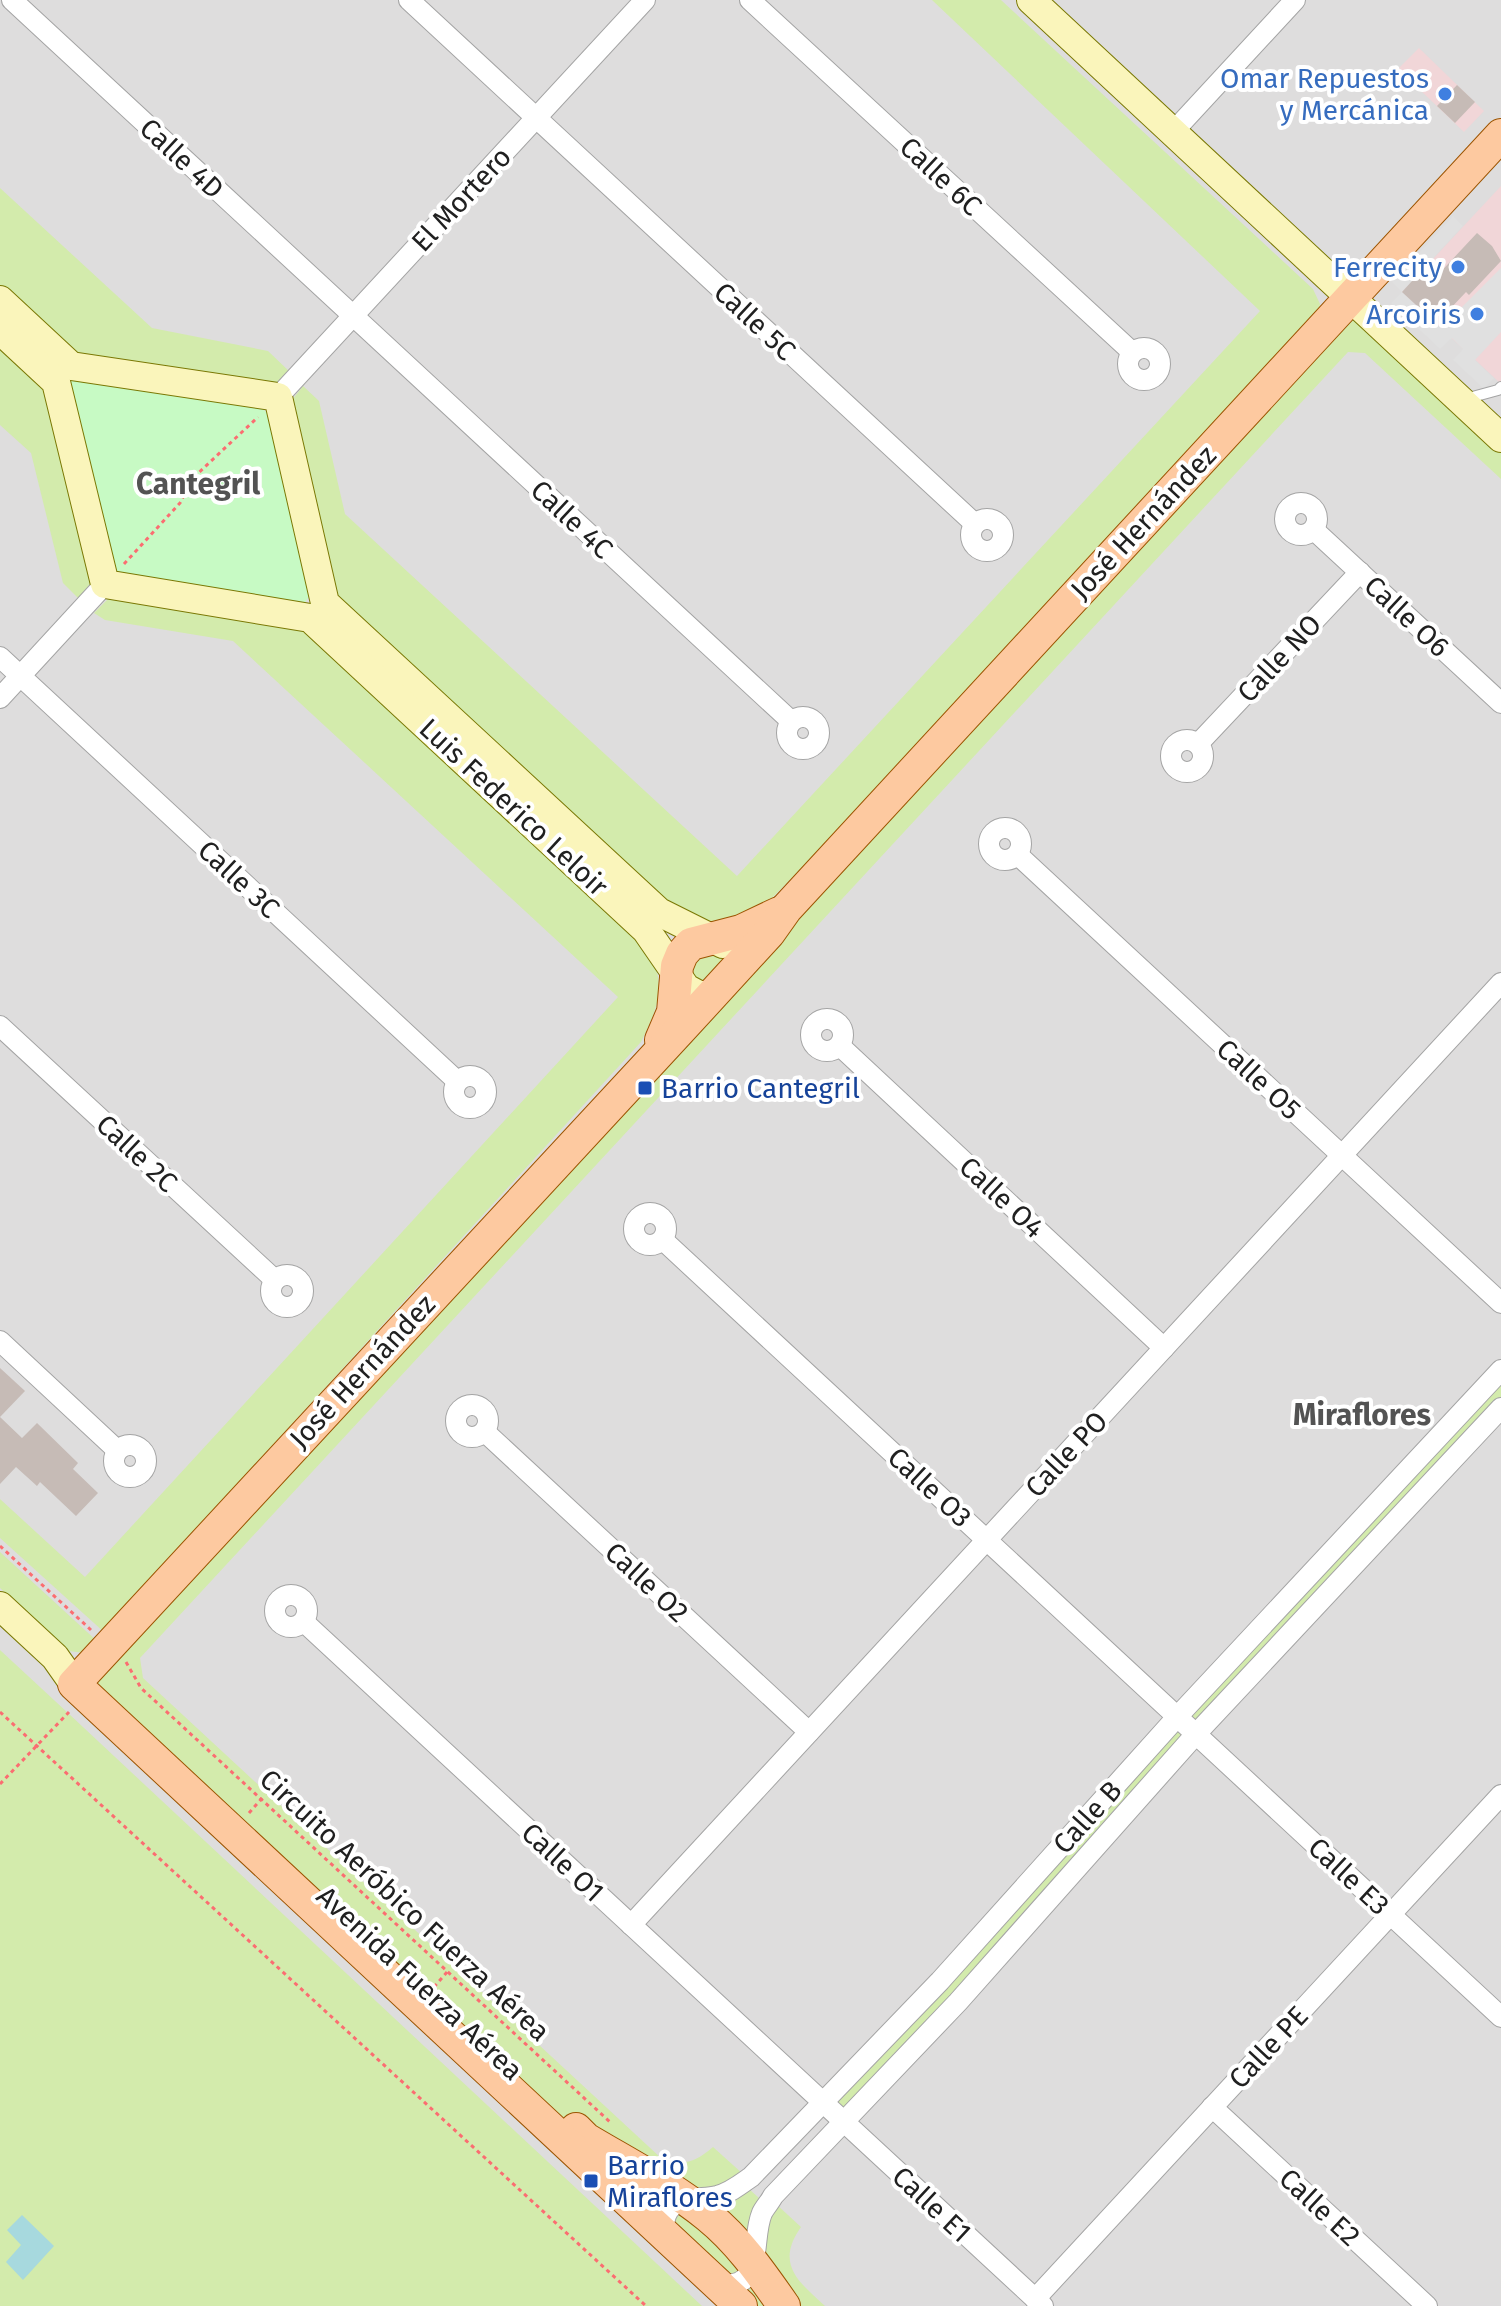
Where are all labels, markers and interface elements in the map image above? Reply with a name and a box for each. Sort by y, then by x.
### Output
place label: Omar Repuestos y Mercánica [1220,62,1429,127]
marker: Omar Repuestos y Mercánica [1436,85,1454,103]
street label: Calle 4D [133,111,230,205]
street label: Calle 6C [893,130,989,223]
street label: El Mortero [405,140,518,258]
place label: Ferrecity [1333,251,1442,284]
marker: Ferrecity [1449,258,1467,276]
street label: Calle 5C [707,276,802,367]
place label: Arcoiris [1366,298,1461,331]
marker: Arcoiris [1468,305,1486,323]
street label: José Hernández [1064,439,1223,606]
district label: Cantegril [136,466,260,502]
street label: Calle 4C [524,473,620,566]
street label: Calle O6 [1358,569,1456,664]
street label: Calle NO [1231,608,1328,709]
street label: Luis Federico Leloir [413,712,615,903]
street label: Calle 3C [191,834,286,925]
street label: Calle O5 [1210,1032,1307,1126]
place label: Barrio Cantegril [661,1072,860,1105]
marker: Barrio Cantegril [636,1079,654,1097]
street label: Calle 2C [89,1108,184,1199]
street label: Calle O4 [953,1150,1051,1245]
street label: José Hernández [283,1288,442,1455]
district label: Miraflores [1293,1397,1431,1433]
street label: Calle PO [1019,1405,1114,1504]
street label: Calle O3 [881,1440,978,1534]
street label: Calle O2 [598,1536,695,1629]
street label: Circuito Aeróbico Fuerza Aérea [253,1762,556,2048]
street label: Calle B [1046,1774,1129,1860]
street label: Calle O1 [515,1816,611,1909]
street label: Calle E3 [1301,1831,1396,1922]
street label: Avenida Fuerza Aérea [310,1879,529,2087]
street label: Calle PE [1222,1999,1315,2095]
place label: Barrio Miraflores [607,2149,733,2214]
street label: Calle E1 [885,2160,978,2249]
street label: Calle E2 [1273,2162,1367,2253]
marker: Barrio Miraflores [582,2172,600,2190]

